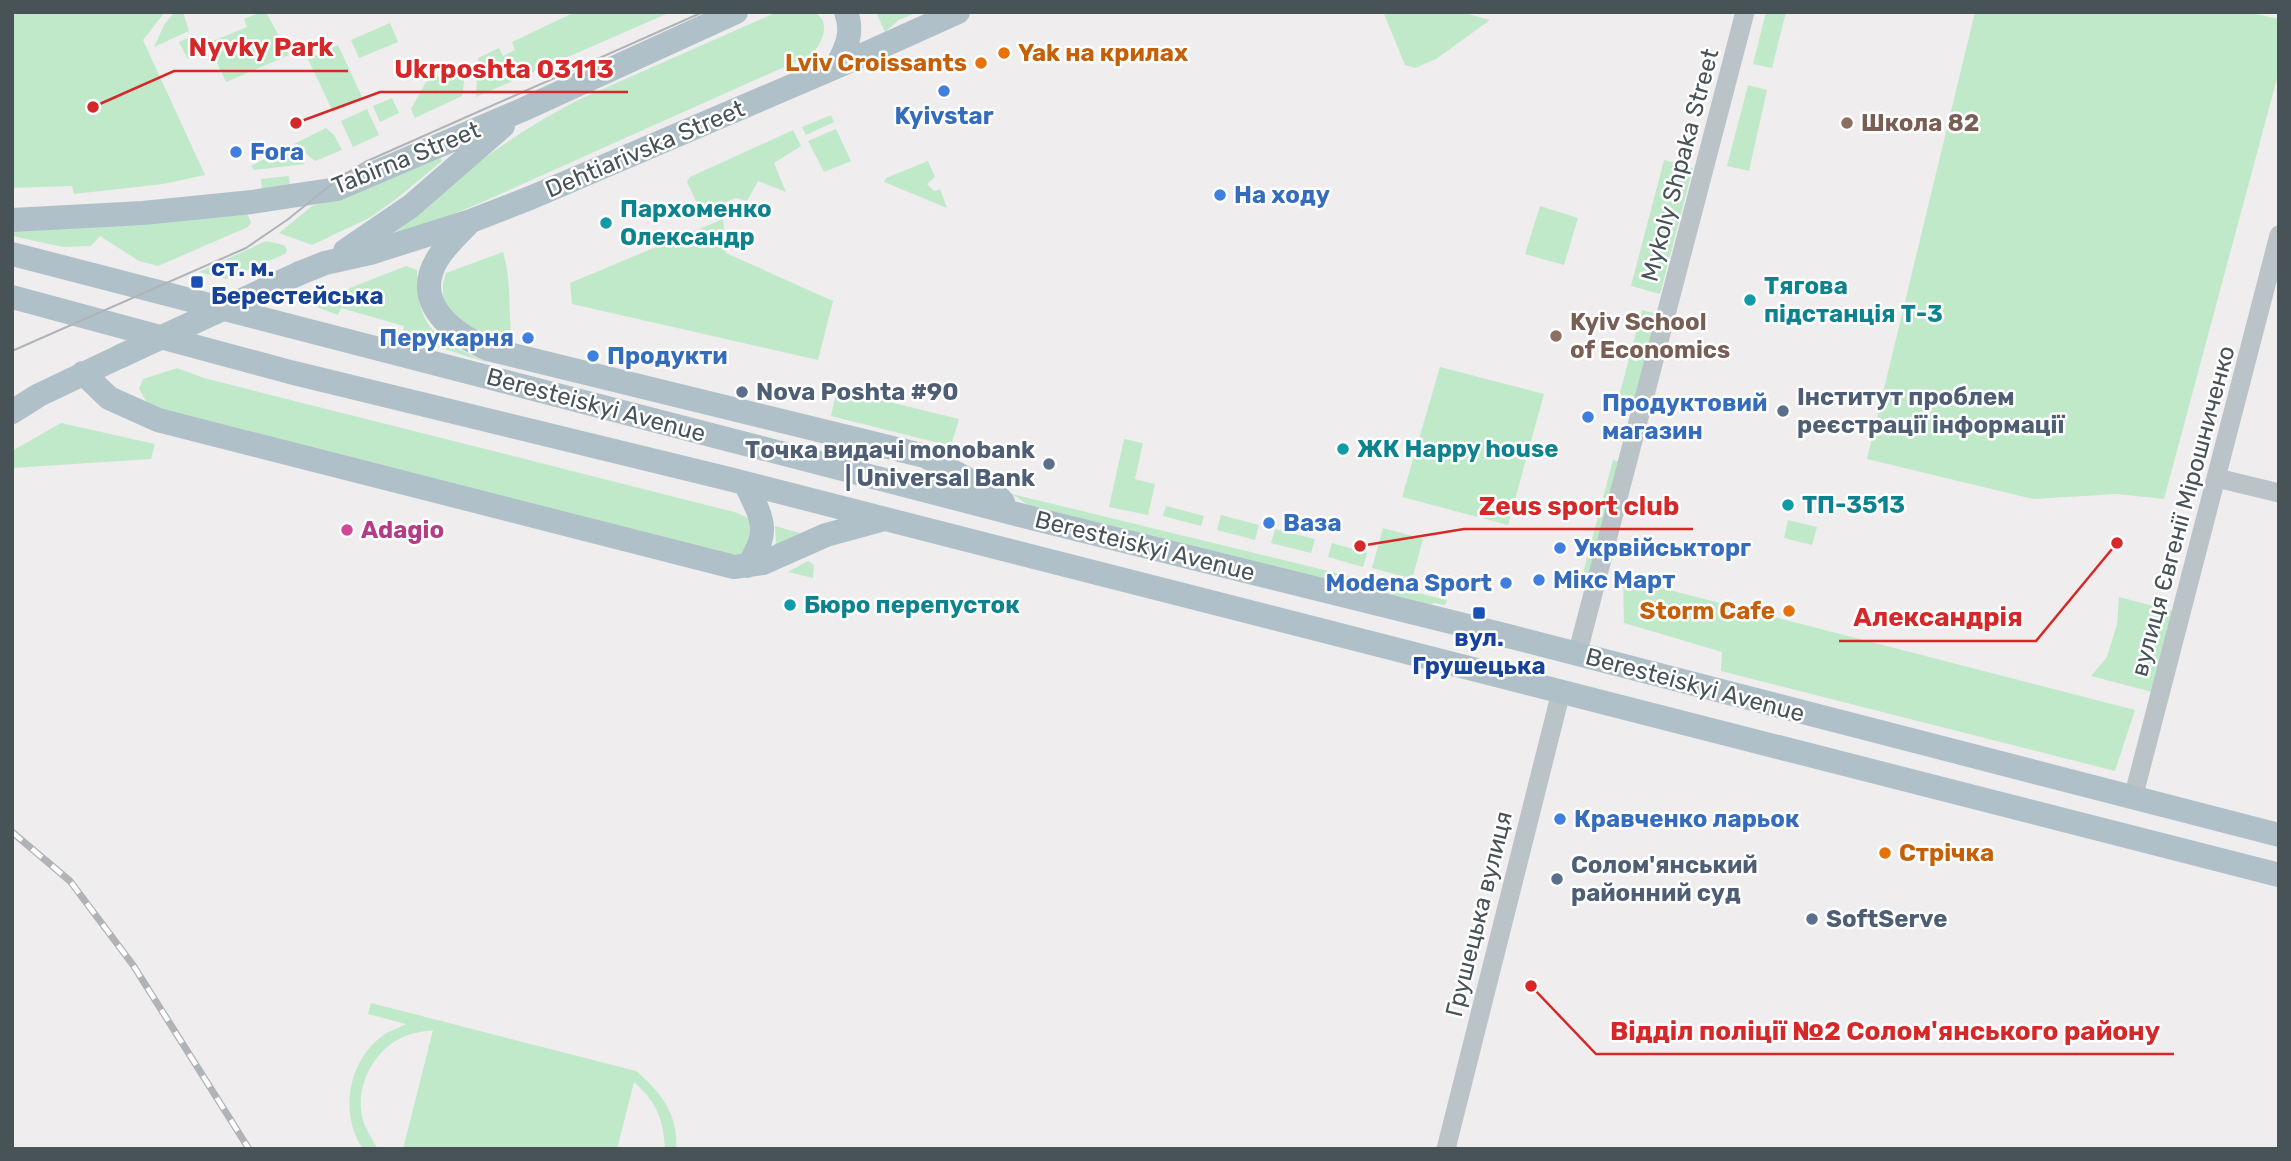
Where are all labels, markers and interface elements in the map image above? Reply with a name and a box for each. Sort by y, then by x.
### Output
callout: Nyvky Park [174,24,348,71]
text: Nyvky Park [189,32,334,63]
place label: Yak на крилах [1018,39,1188,67]
callout: Ukrposhta 03113 [380,45,628,92]
marker: Yak на крилах [996,45,1012,61]
street label: Mykoly Shpaka Street [1635,45,1725,285]
place label: Lviv Croissants [785,49,967,77]
text: Ukrposhta 03113 [394,54,614,85]
marker: Lviv Croissants [973,55,989,71]
marker: Kyivstar [936,83,952,99]
street label: Dehtiarivska Street [541,94,749,204]
place label: Kyivstar [894,102,994,130]
place label: Школа 82 [1861,109,1979,137]
marker: Школа 82 [1839,115,1855,131]
street label: Tabirna Street [328,116,484,200]
place label: Fora [250,138,304,166]
marker: Fora [228,144,244,160]
place label: На ходу [1234,181,1330,209]
marker: На ходу [1212,187,1228,203]
place label: Пархоменко Олександр [620,195,772,251]
marker: Пархоменко Олександр [598,215,614,231]
place label: ст. м. Берестейська [211,254,384,310]
place label: Тягова підстанція Т-3 [1764,272,1943,328]
marker: ст. м. Берестейська [189,274,205,290]
marker: Тягова підстанція Т-3 [1742,292,1758,308]
place label: Kyiv School of Economics [1570,308,1730,364]
place label: Перукарня [379,324,514,352]
marker: Kyiv School of Economics [1548,328,1564,344]
marker: Перукарня [520,330,536,346]
place label: Продукти [607,342,728,370]
street label: вулиця Євгенії Мірошниченко [2125,343,2241,679]
marker: Продукти [585,348,601,364]
street label: Beresteiskyi Avenue [483,362,709,448]
place label: Nova Poshta #90 [756,378,959,406]
place label: Інститут проблем реєстрації інформації [1797,383,2065,439]
marker: Nova Poshta #90 [734,384,750,400]
place label: Продуктовий магазин [1602,389,1767,445]
marker: Інститут проблем реєстрації інформації [1775,403,1791,419]
marker: Продуктовий магазин [1580,409,1596,425]
place label: ЖК Happy house [1357,435,1558,463]
place label: Точка видачі monobank | Universal Bank [745,436,1035,492]
marker: ЖК Happy house [1335,441,1351,457]
marker: Точка видачі monobank | Universal Bank [1041,456,1057,472]
callout: Zeus sport club [1464,482,1693,529]
text: Zeus sport club [1479,491,1679,522]
place label: ТП-3513 [1802,491,1905,519]
marker: ТП-3513 [1780,497,1796,513]
street label: Beresteiskyi Avenue [1032,505,1258,587]
place label: Ваза [1283,509,1342,537]
marker: Ваза [1261,515,1277,531]
place label: Adagio [361,516,444,544]
marker: Adagio [339,522,355,538]
place label: Укрвійськторг [1574,534,1751,562]
marker: Укрвійськторг [1552,540,1568,556]
place label: Мікс Март [1553,566,1675,594]
place label: Modena Sport [1326,569,1492,597]
marker: Мікс Март [1531,572,1547,588]
marker: Modena Sport [1498,575,1514,591]
place label: Бюро перепусток [804,591,1020,619]
callout: Александрія [1839,594,2036,641]
marker: Бюро перепусток [782,597,798,613]
place label: Storm Cafe [1640,597,1775,625]
text: Александрія [1853,602,2023,633]
marker: Storm Cafe [1781,603,1797,619]
marker: вул. Грушецька [1471,605,1487,621]
place label: вул. Грушецька [1412,624,1546,680]
street label: Beresteiskyi Avenue [1582,642,1808,728]
place label: Кравченко ларьок [1574,805,1800,833]
street label: Грушецька вулиця [1440,808,1518,1020]
marker: Кравченко ларьок [1552,811,1568,827]
place label: Стрічка [1899,839,1994,867]
marker: Стрічка [1877,845,1893,861]
place label: Солом'янський районний суд [1571,851,1758,907]
marker: Солом'янський районний суд [1549,871,1565,887]
place label: SoftServe [1826,905,1947,933]
marker: SoftServe [1804,911,1820,927]
callout: Відділ поліції №2 Солом'янського району [1596,1007,2174,1054]
text: Відділ поліції №2 Солом'янського району [1610,1016,2160,1047]

